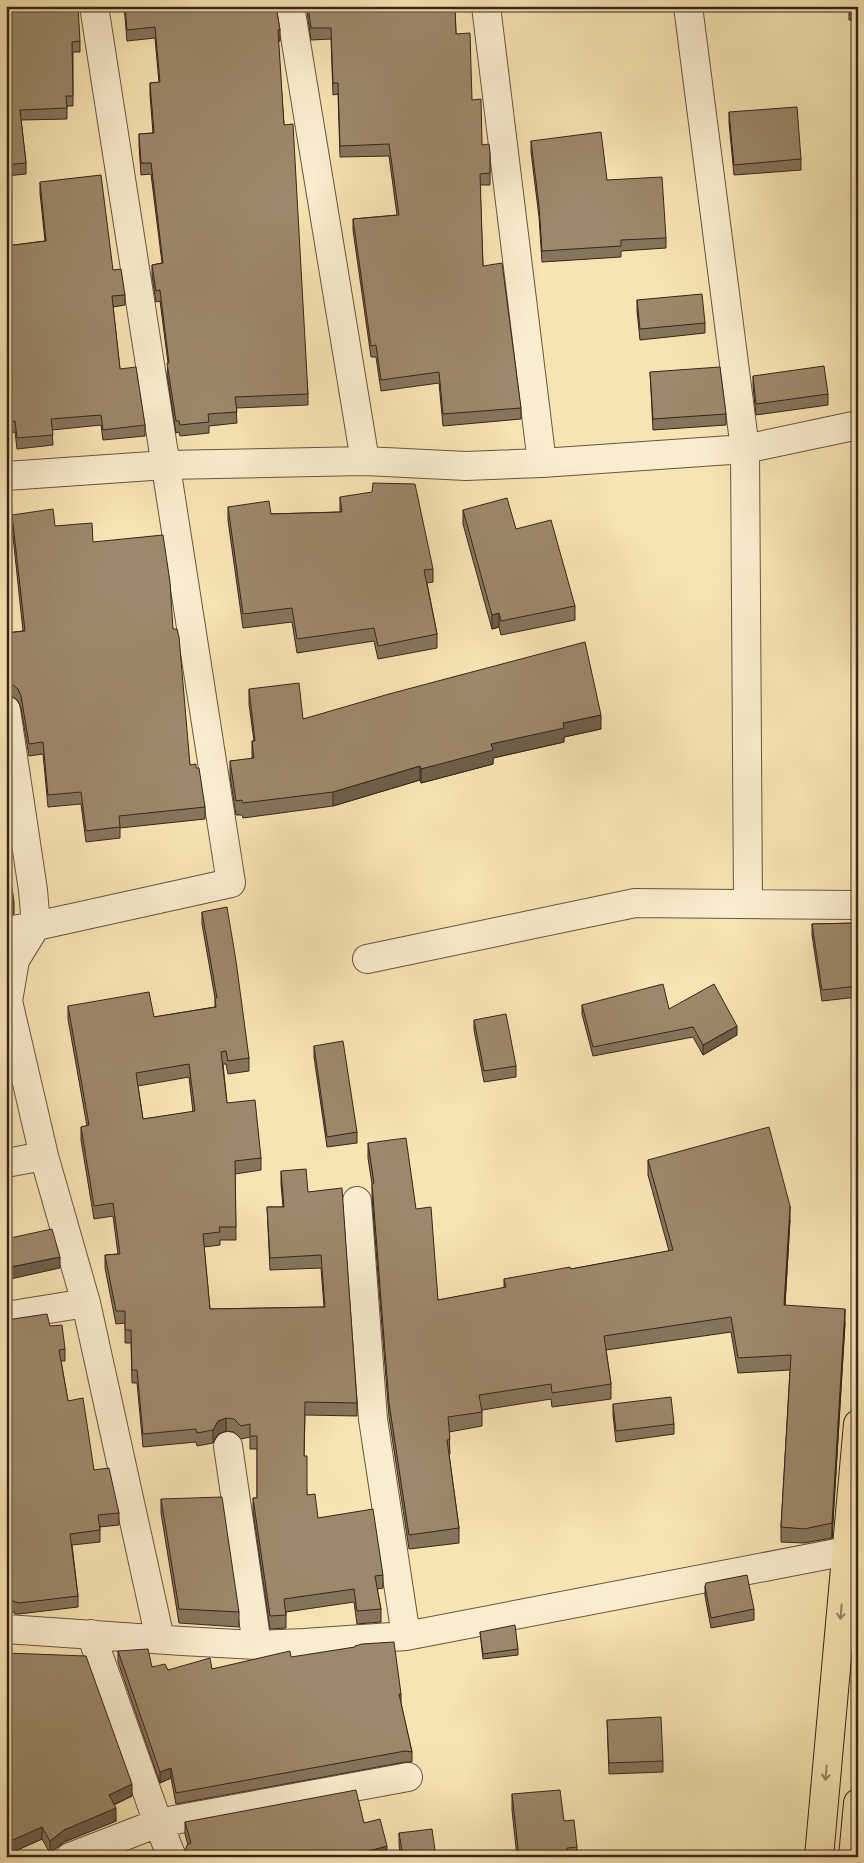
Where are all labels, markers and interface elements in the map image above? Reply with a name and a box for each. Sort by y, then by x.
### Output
one-way arrow [836,1603,846,1619]
one-way arrow [821,1765,831,1781]

